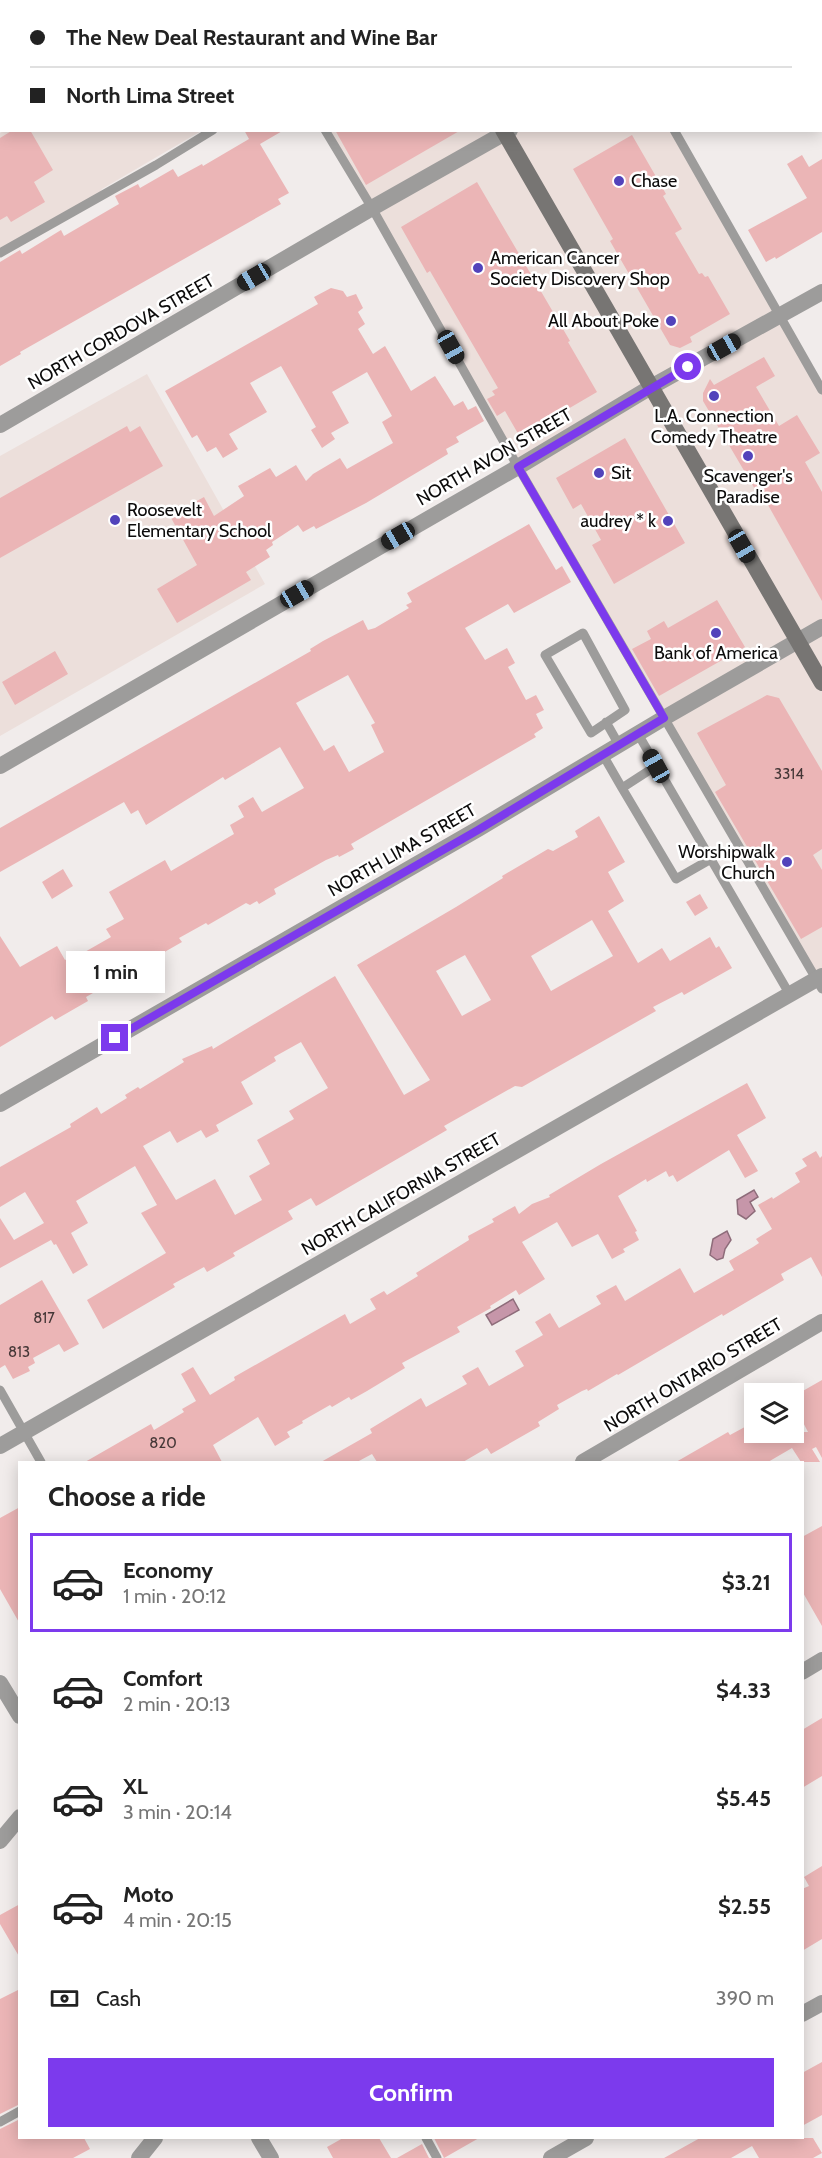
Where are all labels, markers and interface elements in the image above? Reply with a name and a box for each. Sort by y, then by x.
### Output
text: The New Deal Restaurant and Wine Bar [66,24,437,51]
text: North Lima Street [66,82,234,109]
place label: Chase [631,170,677,192]
marker: Chase [612,174,626,188]
place label: American Cancer Society Discovery Shop [490,247,670,290]
car [234,260,274,294]
marker: American Cancer Society Discovery Shop [471,261,485,275]
street label: NORTH CORDOVA STREET [24,269,218,394]
place label: All About Poke [548,310,659,332]
marker: All About Poke [664,314,678,328]
car [434,327,468,367]
car [704,330,744,364]
route start [674,353,701,380]
marker: L.A. Connection Comedy Theatre [707,389,721,403]
street label: NORTH AVON STREET [412,403,576,510]
place label: L.A. Connection Comedy Theatre [651,405,777,448]
marker: Scavenger's Paradise [741,449,755,463]
place label: Sit [611,462,631,484]
place label: Scavenger's Paradise [703,465,793,508]
marker: Sit [592,466,606,480]
place label: Roosevelt Elementary School [127,499,272,542]
place label: audrey * k [580,510,657,532]
marker: Roosevelt Elementary School [108,513,122,527]
marker: audrey * k [661,514,675,528]
car [378,519,418,553]
car [725,526,759,566]
car [277,577,317,611]
marker: Bank of America [709,626,723,640]
place label: Bank of America [654,642,778,664]
car [639,746,673,786]
house number: 3314 [774,765,804,783]
street label: NORTH LIMA STREET [324,798,480,901]
place label: Worshipwalk Church [678,841,776,884]
marker: Worshipwalk Church [780,855,794,869]
callout: 1 min [66,951,164,993]
text: 1 min [93,960,138,984]
route end [101,1024,128,1051]
street label: NORTH CALIFORNIA STREET [298,1128,505,1260]
house number: 817 [33,1309,55,1327]
street label: NORTH ONTARIO STREET [600,1313,786,1437]
house number: 813 [8,1343,30,1361]
map controls [744,1383,804,1443]
button: layers [744,1383,804,1443]
house number: 820 [149,1434,177,1452]
text: Choose a ride [48,1480,206,1513]
icon: car [51,1556,105,1610]
text: Economy [123,1557,213,1584]
text: $3.21 [722,1569,771,1596]
text: 1 min · 20:12 [123,1584,226,1608]
icon: car [51,1664,105,1718]
text: Comfort [123,1665,202,1692]
text: $4.33 [716,1677,771,1704]
text: 2 min · 20:13 [123,1692,231,1716]
icon: car [51,1772,105,1826]
text: XL [123,1773,148,1800]
text: $5.45 [716,1785,771,1812]
text: 3 min · 20:14 [123,1800,232,1824]
icon: car [51,1880,105,1934]
text: Moto [123,1881,174,1908]
text: $2.55 [718,1893,771,1920]
text: 4 min · 20:15 [123,1908,232,1932]
icon: cash [48,1982,81,2015]
text: Cash [96,1985,141,2012]
text: 390 m [716,1986,774,2010]
button: Confirm [48,2058,774,2127]

